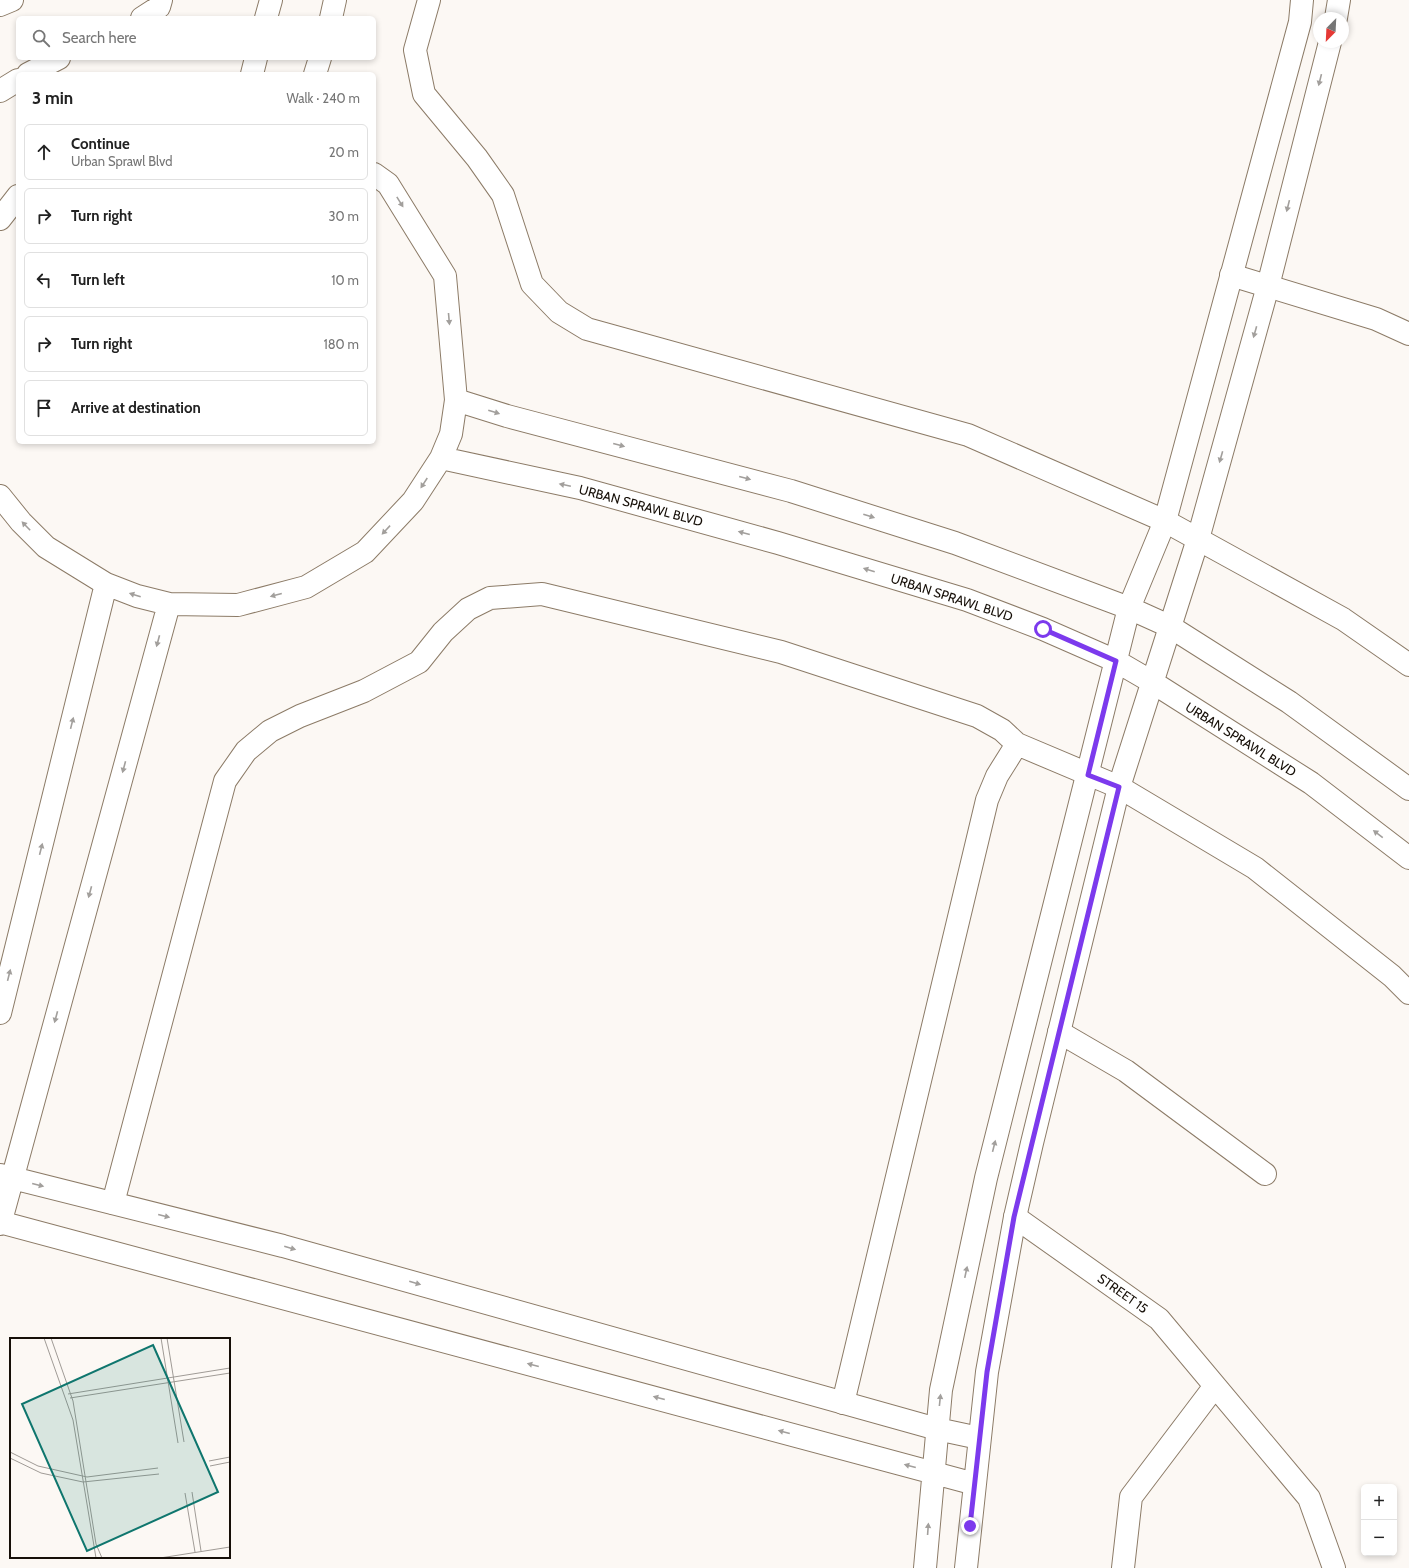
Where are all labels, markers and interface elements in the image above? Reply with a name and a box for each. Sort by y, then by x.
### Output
north arrow [1313,12,1349,48]
search box [16,16,376,60]
icon: search [30,27,52,49]
text: Search here [62,29,137,47]
one-way arrow [1317,74,1323,86]
text: 3 min [32,88,73,108]
text: Walk · 240 m [286,90,360,106]
text: Continue [71,135,130,153]
icon: ahead [33,141,55,163]
text: 20 m [329,144,359,160]
text: Urban Sprawl Blvd [71,153,172,169]
one-way arrow [396,196,403,208]
one-way arrow [1285,200,1291,212]
icon: right [33,205,55,227]
text: Turn right [71,207,132,225]
text: 30 m [329,208,359,224]
icon: left [33,269,55,291]
text: Turn left [71,271,125,289]
text: 10 m [331,272,359,288]
one-way arrow [446,313,452,325]
one-way arrow [1252,325,1258,338]
icon: right [33,333,55,355]
text: Turn right [71,335,132,353]
text: 180 m [323,336,359,352]
icon: arrive [33,397,55,419]
text: Arrive at destination [71,399,201,417]
one-way arrow [488,409,500,415]
one-way arrow [613,443,625,449]
one-way arrow [1217,451,1223,463]
one-way arrow [739,476,751,482]
one-way arrow [421,478,428,489]
street label: URBAN SPRAWL BLVD [577,481,705,529]
one-way arrow [559,482,571,488]
one-way arrow [864,513,876,519]
one-way arrow [21,521,31,531]
one-way arrow [382,525,391,534]
one-way arrow [738,530,751,536]
one-way arrow [863,567,875,573]
street label: URBAN SPRAWL BLVD [889,570,1015,624]
one-way arrow [128,592,140,598]
one-way arrow [270,592,282,598]
route start [1034,620,1052,638]
one-way arrow [155,635,161,647]
street label: URBAN SPRAWL BLVD [1183,698,1299,780]
one-way arrow [69,717,75,729]
one-way arrow [121,761,127,773]
one-way arrow [1373,830,1384,838]
one-way arrow [38,843,44,855]
one-way arrow [87,886,93,898]
one-way arrow [7,969,13,981]
one-way arrow [53,1012,59,1024]
one-way arrow [991,1139,997,1151]
one-way arrow [32,1182,44,1188]
one-way arrow [158,1213,170,1219]
one-way arrow [284,1245,296,1251]
one-way arrow [964,1266,970,1279]
street label: STREET 15 [1095,1270,1151,1316]
one-way arrow [410,1280,422,1286]
inset map [10,1338,230,1558]
one-way arrow [527,1362,539,1368]
one-way arrow [937,1394,943,1406]
one-way arrow [653,1395,665,1401]
one-way arrow [778,1429,790,1435]
one-way arrow [904,1463,916,1469]
map controls [1361,1484,1397,1556]
button: + [1361,1484,1397,1520]
route end [961,1517,979,1535]
button: − [1361,1520,1397,1556]
one-way arrow [924,1523,931,1535]

